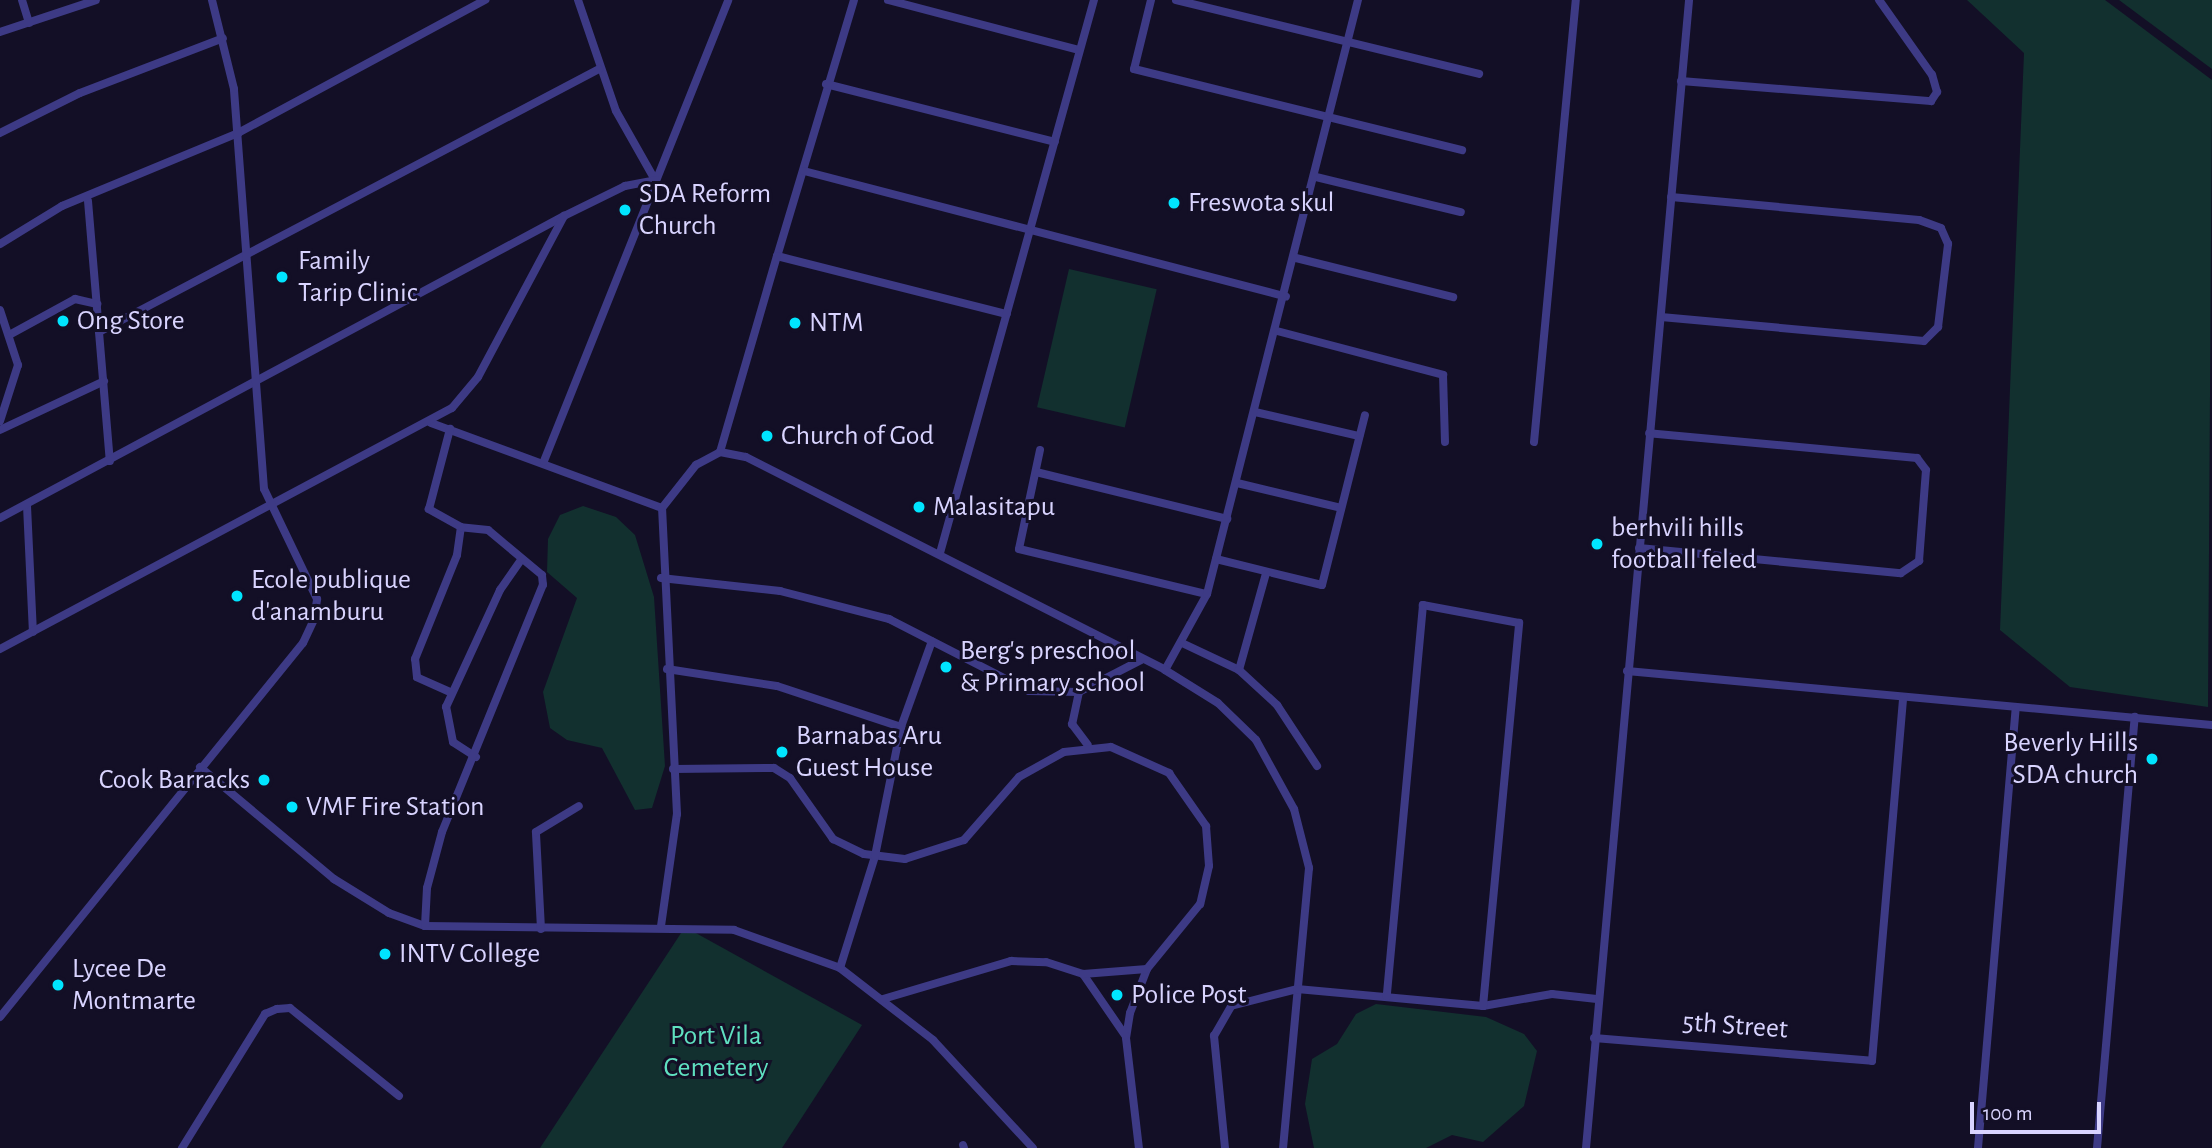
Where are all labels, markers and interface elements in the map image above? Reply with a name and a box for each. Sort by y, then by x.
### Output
place label: SDA Reform Church [639,177,771,243]
place label: Freswota skul [1188,186,1334,220]
marker: Freswota skul [1166,195,1182,211]
marker: SDA Reform Church [617,202,633,218]
place label: Family Tarip Clinic [298,244,417,310]
marker: Family Tarip Clinic [272,267,292,287]
place label: Ong Store [77,304,185,338]
place label: NTM [809,306,864,340]
marker: Ong Store [55,313,71,329]
marker: NTM [787,315,803,331]
place label: Church of God [781,419,934,453]
marker: Church of God [759,428,775,444]
place label: Malasitapu [933,490,1055,524]
marker: Malasitapu [911,499,927,515]
place label: berhvili hills football feled [1611,511,1756,577]
marker: berhvili hills football feled [1589,536,1605,552]
place label: Ecole publique d'anamburu [251,563,411,629]
marker: Ecole publique d'anamburu [229,588,245,604]
place label: Berg's preschool & Primary school [960,634,1145,700]
marker: Berg's preschool & Primary school [938,659,954,675]
place label: Barnabas Aru Guest House [796,719,942,785]
place label: Beverly Hills SDA church [2003,726,2138,792]
marker: Barnabas Aru Guest House [774,744,790,760]
marker: Beverly Hills SDA church [2144,751,2160,767]
place label: Cook Barracks [99,763,250,797]
marker: Cook Barracks [256,772,272,788]
place label: VMF Fire Station [306,790,485,824]
marker: VMF Fire Station [284,799,300,815]
place label: INTV College [399,937,540,971]
marker: INTV College [377,946,393,962]
place label: Lycee De Montmarte [72,952,196,1018]
marker: Lycee De Montmarte [50,977,66,993]
place label: Police Post [1131,978,1247,1012]
marker: Police Post [1109,987,1125,1003]
street label: 5th Street [1681,1006,1789,1046]
park label: Port Vila Cemetery [664,1019,768,1085]
scale bar [1974,1088,2105,1132]
text: 100 m [1983,1103,2033,1124]

